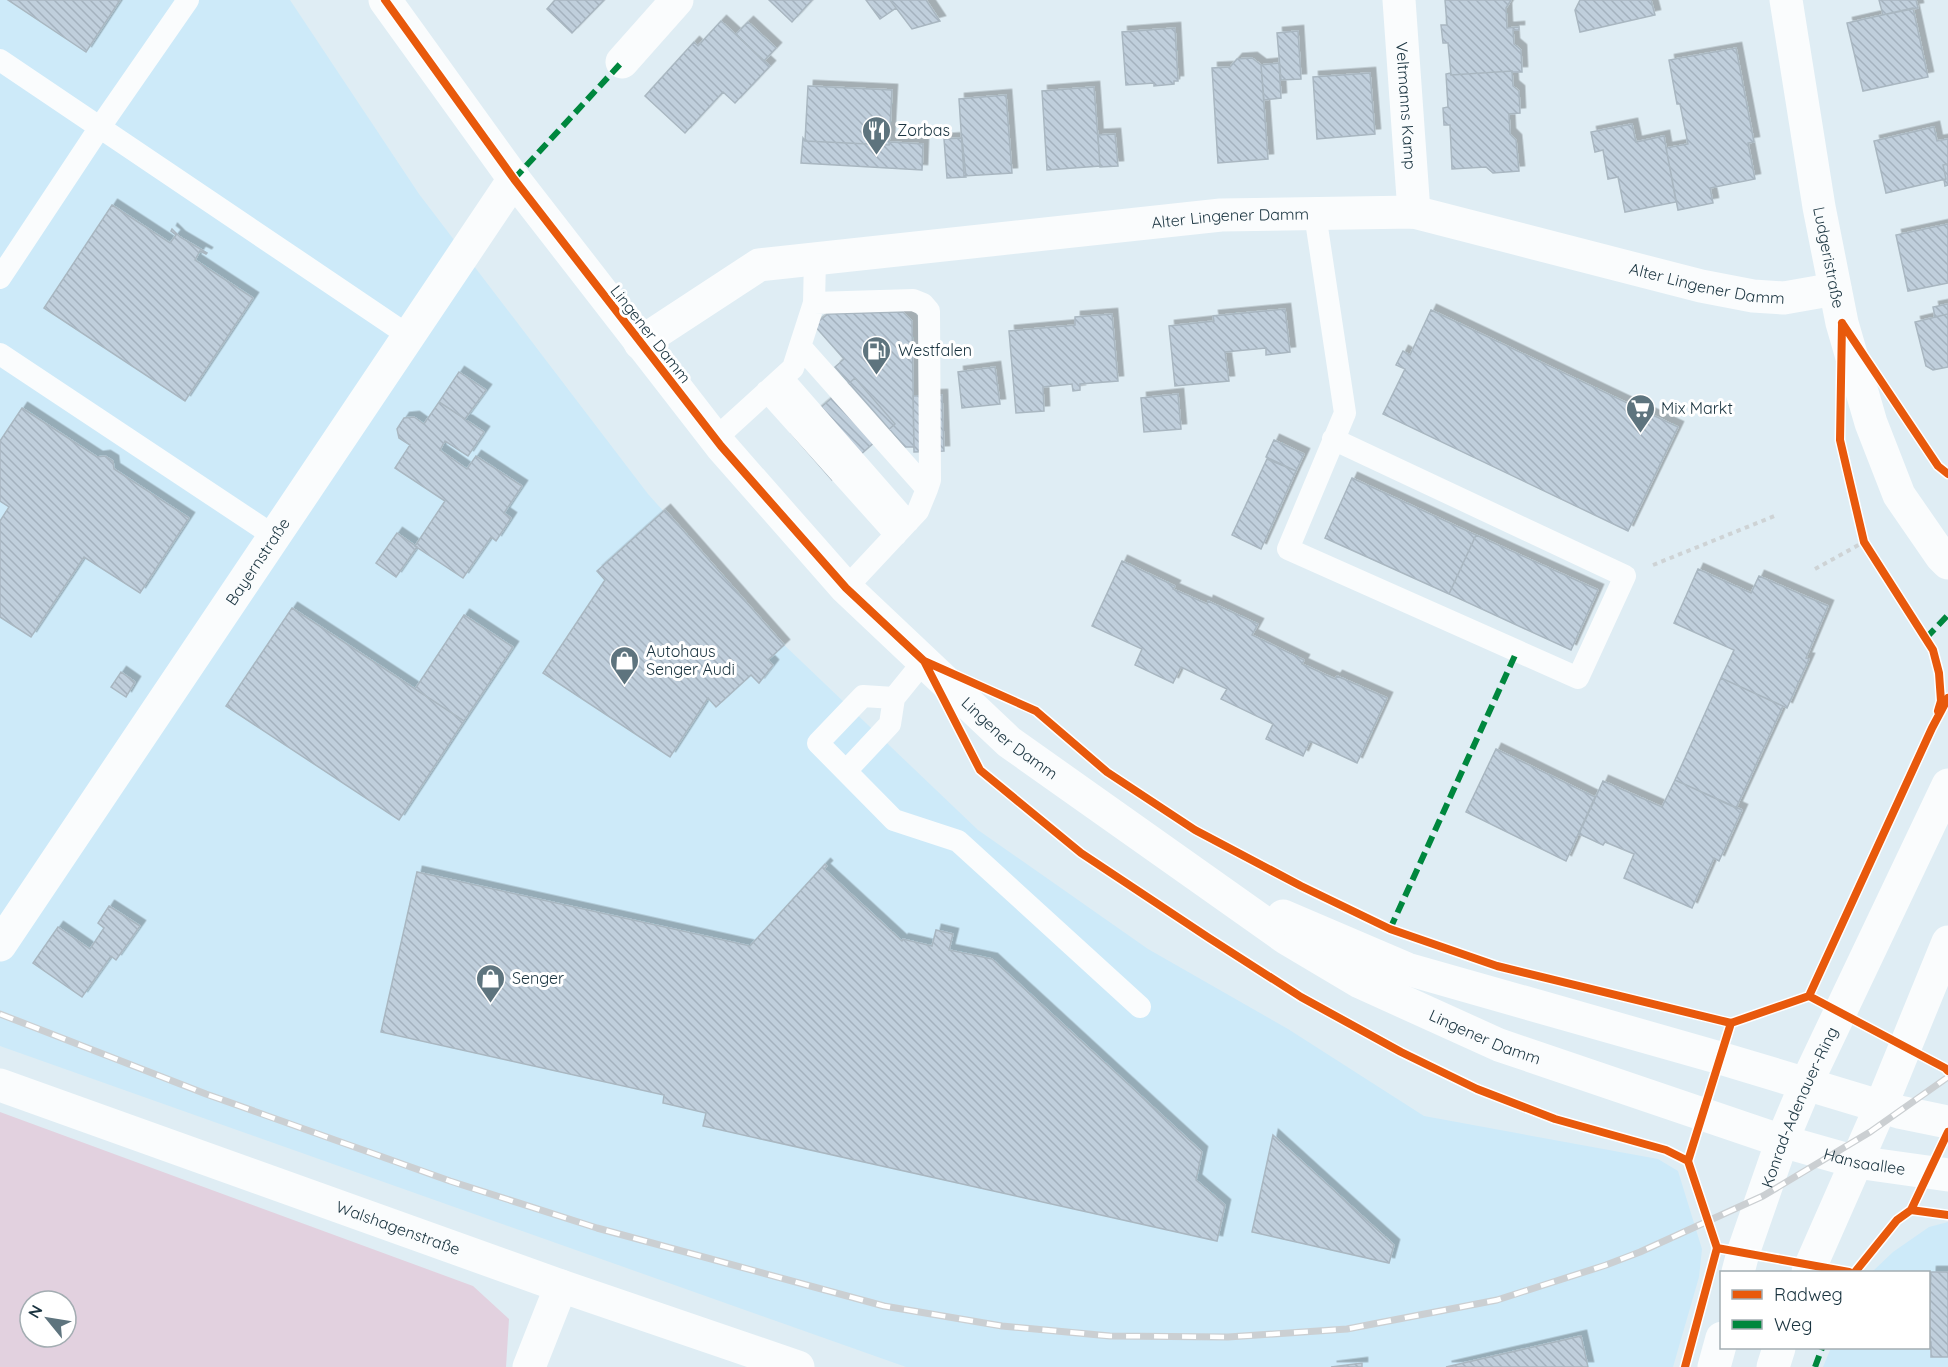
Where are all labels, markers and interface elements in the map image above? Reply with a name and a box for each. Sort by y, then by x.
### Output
street label: Veltmanns Kamp [1392,41,1421,170]
restaurant icon: Zorbas [860,114,892,156]
place label: Zorbas [897,120,950,140]
street label: Alter Lingener Damm [1150,204,1309,232]
street label: Ludgeristraße [1809,205,1849,310]
street label: Alter Lingener Damm [1627,258,1785,308]
street label: Lingener Damm [606,281,696,387]
fuel station icon: Westfalen [861,334,893,376]
place label: Westfalen [898,340,972,360]
supermarket icon: Mix Markt [1624,392,1656,434]
place label: Mix Markt [1661,398,1733,418]
street label: Bayernstraße [221,514,294,609]
place label: Autohaus Senger Audi [646,641,735,679]
shop icon: Autohaus Senger Audi [609,644,641,686]
street label: Lingener Damm [957,693,1062,783]
shop icon: Senger [475,962,507,1004]
place label: Senger [512,968,564,988]
street label: Lingener Damm [1426,1005,1544,1068]
street label: Konrad-Adenauer-Ring [1757,1023,1842,1190]
street label: Hansaallee [1821,1143,1907,1179]
street label: Walshagenstraße [333,1196,463,1259]
legend [1720,1271,1930,1349]
text: Radweg [1774,1283,1843,1306]
north arrow [18,1289,78,1349]
text: N [23,1301,47,1322]
text: Weg [1774,1313,1812,1336]

